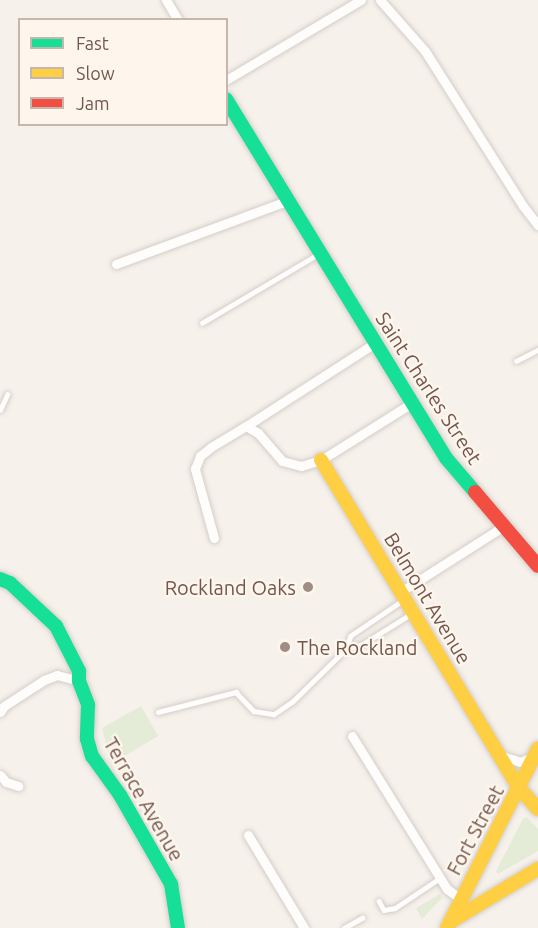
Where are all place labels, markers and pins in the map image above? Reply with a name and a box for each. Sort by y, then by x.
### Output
place label: Rockland Oaks [165,575,296,599]
marker: Rockland Oaks [301,580,315,594]
place label: The Rockland [297,635,417,659]
marker: The Rockland [278,640,292,654]

